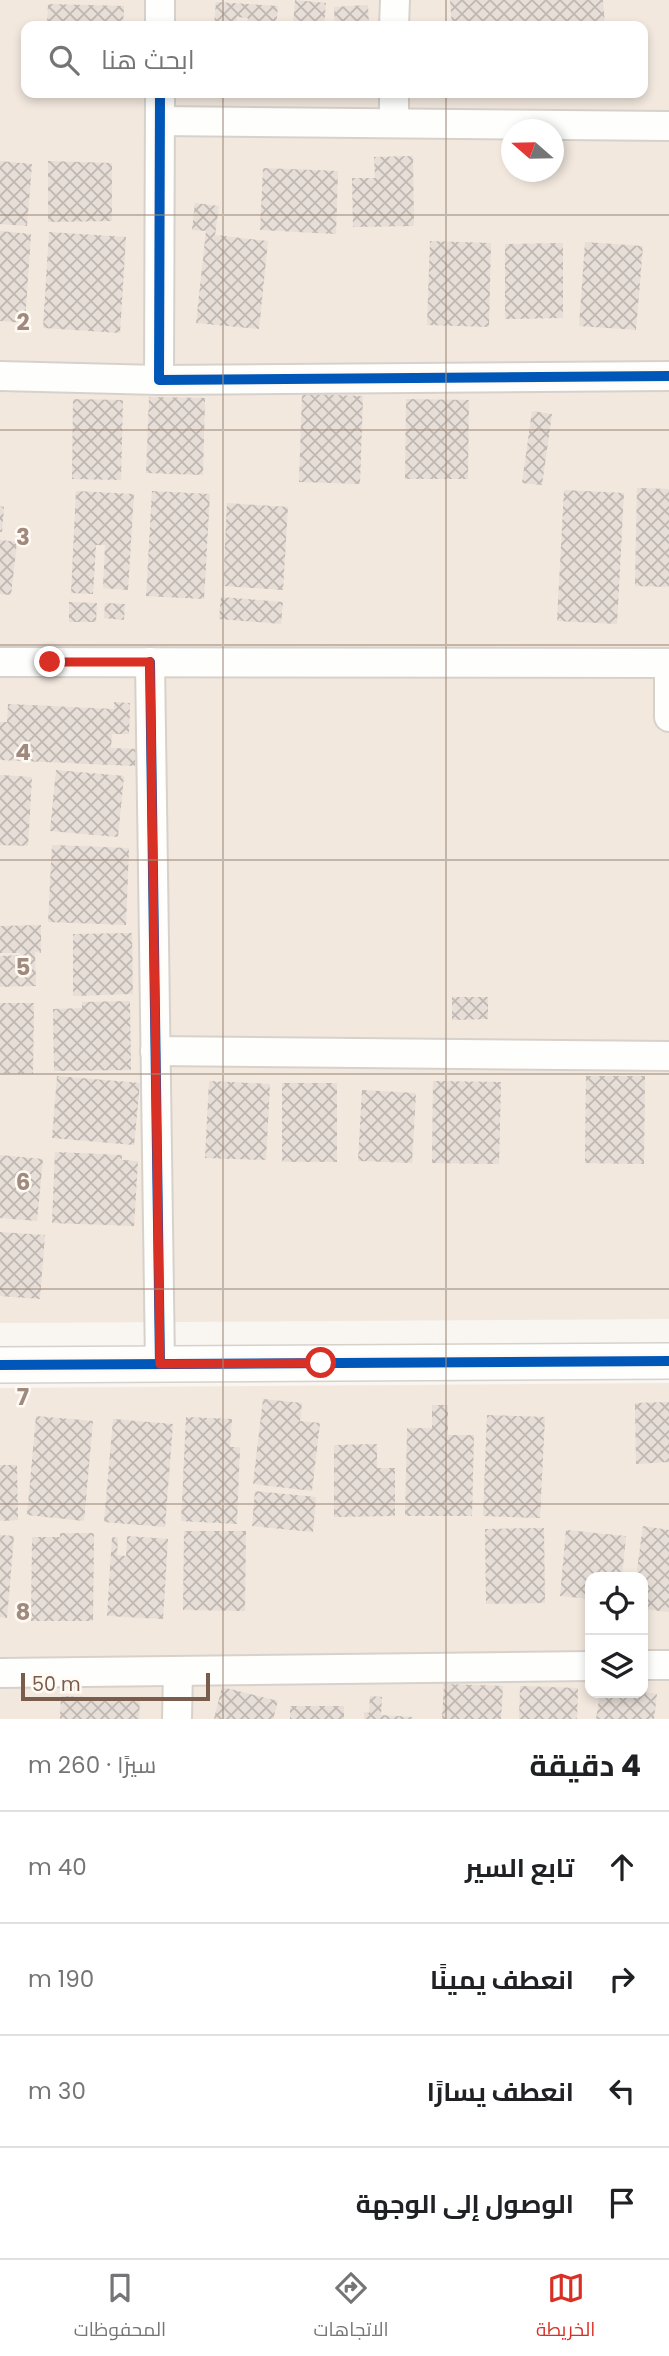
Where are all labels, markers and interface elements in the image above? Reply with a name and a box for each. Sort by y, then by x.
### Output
search box [21,21,648,98]
icon: search [45,41,83,79]
text: ابحث هنا [101,42,195,78]
north arrow [501,119,564,182]
text: 2 [16,306,30,338]
text: 3 [16,521,30,553]
route end [34,646,65,677]
text: 4 [15,736,31,768]
text: 5 [16,951,30,983]
text: 6 [16,1166,30,1198]
route start [305,1347,336,1378]
text: 7 [17,1381,29,1413]
map controls [585,1572,648,1698]
button: locate [585,1572,648,1635]
text: 8 [16,1596,30,1628]
button: layers [585,1635,648,1698]
scale bar [21,1670,210,1702]
text: 50 m [32,1671,81,1698]
text: 4 دقيقة [530,1744,641,1787]
text: سيرًا · 260 m [28,1749,156,1781]
icon: ahead [603,1848,641,1886]
text: تابع السير [465,1850,574,1886]
text: 40 m [28,1851,87,1883]
icon: right [603,1960,641,1998]
text: انعطف يمينًا [430,1962,574,1998]
text: 190 m [28,1963,94,1995]
icon: left [603,2072,641,2110]
text: انعطف يسارًا [427,2074,574,2110]
text: 30 m [28,2075,86,2107]
icon: arrive [603,2184,641,2222]
text: الوصول إلى الوجهة [356,2186,574,2222]
tab: المحفوظات [74,2269,166,2347]
tab: الاتجاهات [313,2269,389,2347]
tab: الخريطة [536,2269,595,2347]

